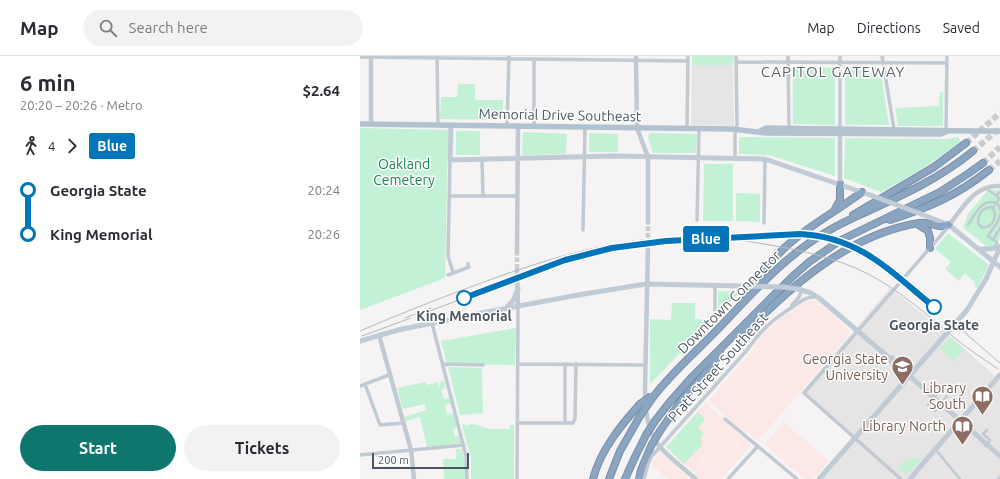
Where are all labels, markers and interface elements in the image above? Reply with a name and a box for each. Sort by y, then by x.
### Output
search box [83,10,363,46]
text: Map [20,17,59,39]
icon: search [97,17,119,39]
text: Search here [129,19,208,36]
text: Map [807,20,835,36]
text: Directions [857,20,921,36]
text: Saved [943,20,980,36]
district label: CAPITOL GATEWAY [761,63,905,80]
text: 6 min [20,70,76,95]
text: $2.64 [302,82,340,99]
text: 20:20 – 20:26 · Metro [20,98,143,112]
street label: Memorial Drive Southeast [478,106,642,124]
icon: walk [20,135,42,157]
icon: forward [61,135,83,157]
text: Blue [97,138,127,154]
text: 4 [48,139,55,153]
park label: Oakland Cemetery [373,156,435,188]
text: Georgia State [50,182,147,199]
text: 20:24 [307,183,340,197]
text: King Memorial [50,226,152,243]
line badge: Blue [678,226,734,252]
text: 20:26 [307,227,340,241]
text: Blue [691,231,721,247]
street label: Downtown Connector [674,247,784,357]
marker: King Memorial [456,290,472,306]
marker: Georgia State [926,299,942,315]
place label: King Memorial [416,308,512,324]
street label: Pratt Street Southeast [665,309,771,425]
place label: Georgia State [889,317,979,333]
place label: Georgia State University [802,351,888,383]
school or university icon: Georgia State University [890,354,916,387]
place label: Library South [922,380,966,412]
library icon: Library South [969,383,995,416]
library icon: Library North [949,413,975,446]
place label: Library North [862,418,946,434]
button: Start [20,425,176,471]
button: Tickets [184,425,340,471]
scale bar [372,451,469,470]
text: 200 m [378,454,409,466]

